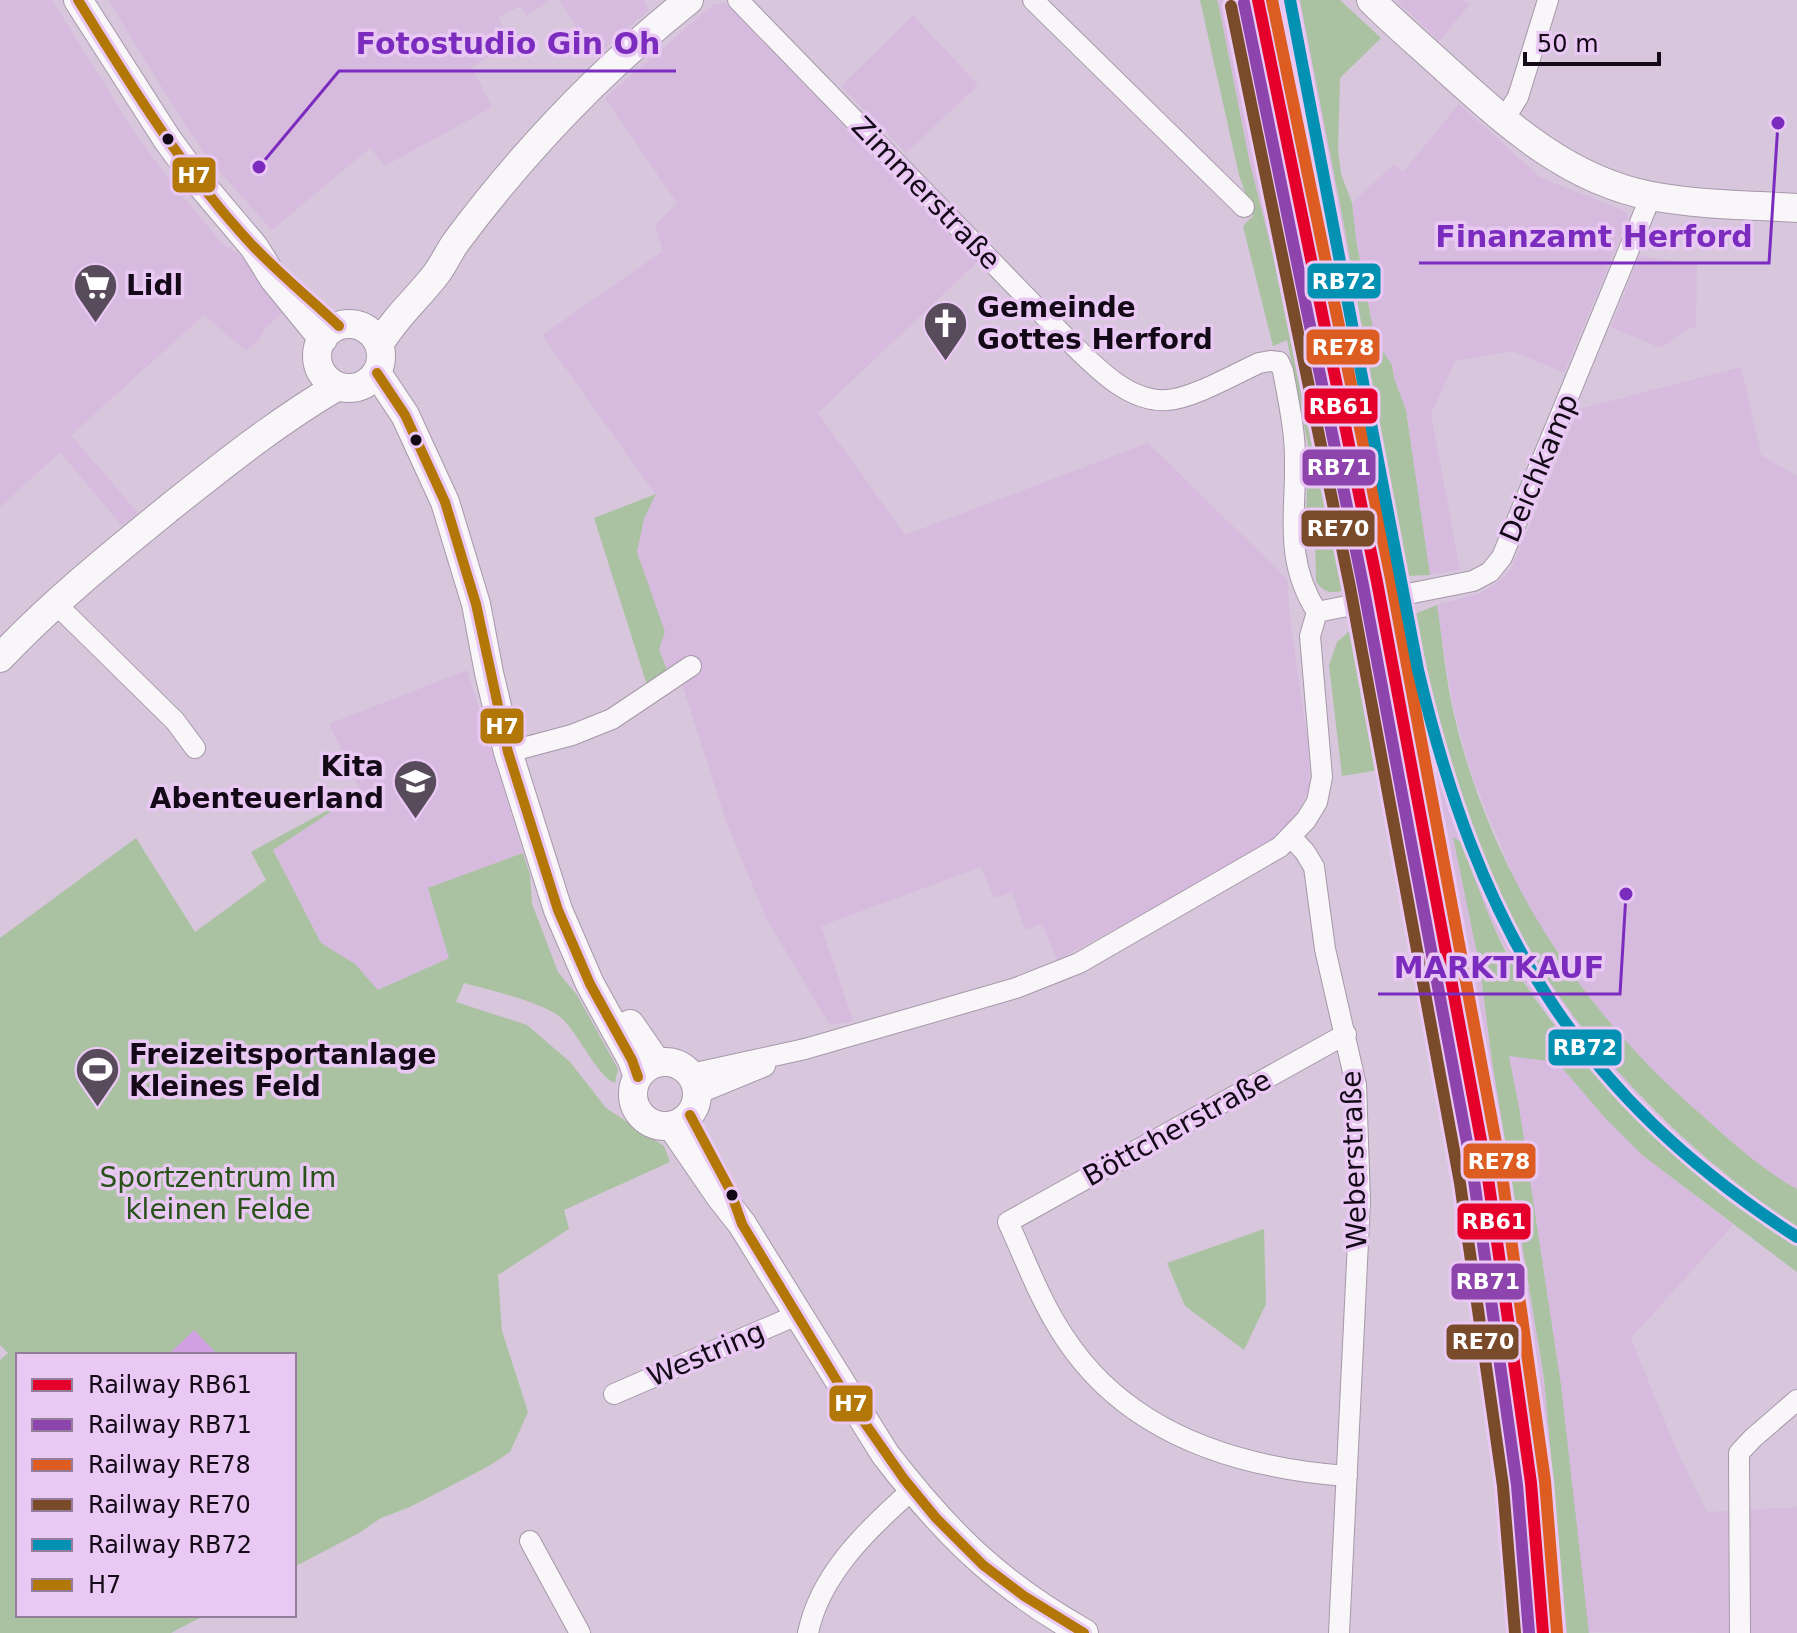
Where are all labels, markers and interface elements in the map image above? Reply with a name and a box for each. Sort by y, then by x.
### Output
scale bar [1525,16,1659,66]
callout: Fotostudio Gin Oh [339,17,676,71]
text: Fotostudio Gin Oh [356,26,660,61]
text: 50 m [1537,30,1599,58]
street label: Zimmerstraße [845,110,1007,276]
unlabelled marker [160,131,176,147]
line badge: H7 [171,156,217,194]
text: H7 [177,163,211,188]
callout: Finanzamt Herford [1419,209,1769,263]
text: Finanzamt Herford [1435,219,1753,254]
supermarket icon: Lidl [71,261,119,324]
line badge: RB72 [1306,262,1382,300]
place label: Lidl [126,269,183,302]
text: RB72 [1312,269,1376,294]
place label: Gemeinde Gottes Herford [977,291,1213,356]
church icon: Gemeinde Gottes Herford [922,299,970,362]
line badge: RE78 [1305,328,1381,366]
text: RE78 [1312,335,1374,360]
line badge: RB61 [1303,387,1379,425]
street label: Deichkamp [1493,389,1585,547]
text: RB61 [1309,394,1373,419]
unlabelled marker [408,432,424,448]
line badge: RB71 [1301,448,1377,487]
text: RB71 [1307,455,1371,480]
line badge: RE70 [1300,509,1376,548]
text: RE70 [1307,516,1369,541]
line badge: H7 [479,707,525,745]
text: H7 [485,714,519,739]
place label: Kita Abenteuerland [150,750,384,815]
school or university icon: Kita Abenteuerland [391,758,439,821]
callout: MARKTKAUF [1378,940,1620,994]
text: MARKTKAUF [1394,950,1604,985]
line badge: RB72 [1547,1028,1623,1067]
text: RB72 [1553,1035,1617,1060]
place label: Freizeitsportanlage Kleines Feld [129,1038,437,1103]
sports icon: Freizeitsportanlage Kleines Feld [74,1046,122,1109]
street label: Böttcherstraße [1077,1063,1277,1193]
street label: Weberstraße [1334,1070,1374,1250]
line badge: RE78 [1462,1142,1537,1180]
text: RE78 [1468,1149,1530,1174]
park label: Sportzentrum Im kleinen Felde [100,1161,336,1226]
unlabelled marker [724,1187,740,1203]
line badge: RB61 [1456,1202,1532,1241]
text: RB61 [1462,1209,1526,1234]
line badge: RB71 [1450,1262,1526,1301]
text: RB71 [1456,1269,1520,1294]
street label: Westring [643,1315,769,1393]
line badge: RE70 [1445,1323,1520,1361]
text: RE70 [1452,1329,1514,1354]
legend [16,1353,296,1617]
text: Railway RB61 [88,1371,252,1399]
line badge: H7 [828,1384,874,1423]
text: H7 [834,1391,868,1416]
text: Railway RB71 [88,1411,252,1439]
text: Railway RE78 [88,1451,251,1479]
text: Railway RE70 [88,1491,251,1519]
text: Railway RB72 [88,1531,252,1559]
text: H7 [88,1571,121,1599]

